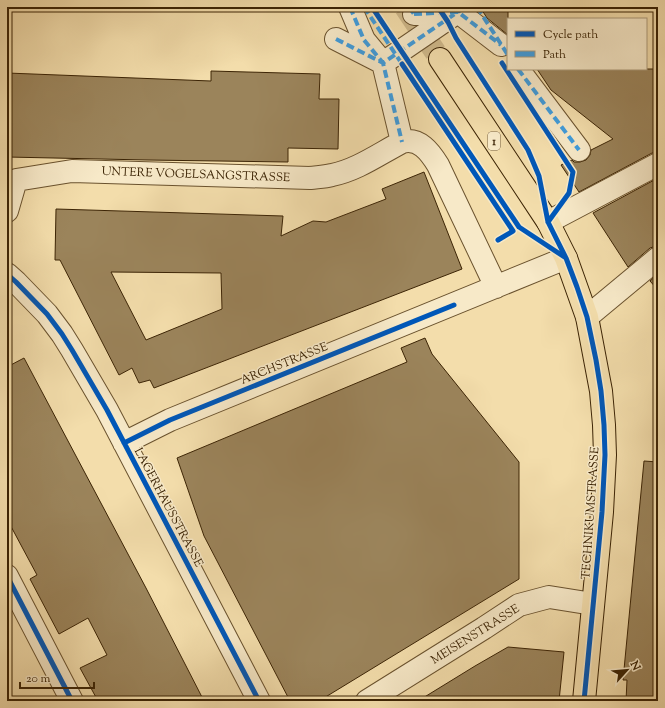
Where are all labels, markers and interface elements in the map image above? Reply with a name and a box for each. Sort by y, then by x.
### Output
legend [507,18,647,70]
text: Cycle path [543,26,598,44]
text: Path [543,46,566,64]
road number: 1 [488,132,500,150]
street label: UNTERE VOGELSANGSTRASSE [101,163,291,187]
street label: ARCHSTRASSE [238,338,331,390]
street label: LAGERHAUSSTRASSE [129,445,208,571]
street label: TECHNIKUMSTRASSE [577,445,605,580]
street label: MEISENSTRASSE [428,600,524,669]
north arrow [607,650,647,690]
text: N [625,657,644,674]
scale bar [20,664,94,690]
text: 20 m [26,670,51,688]

